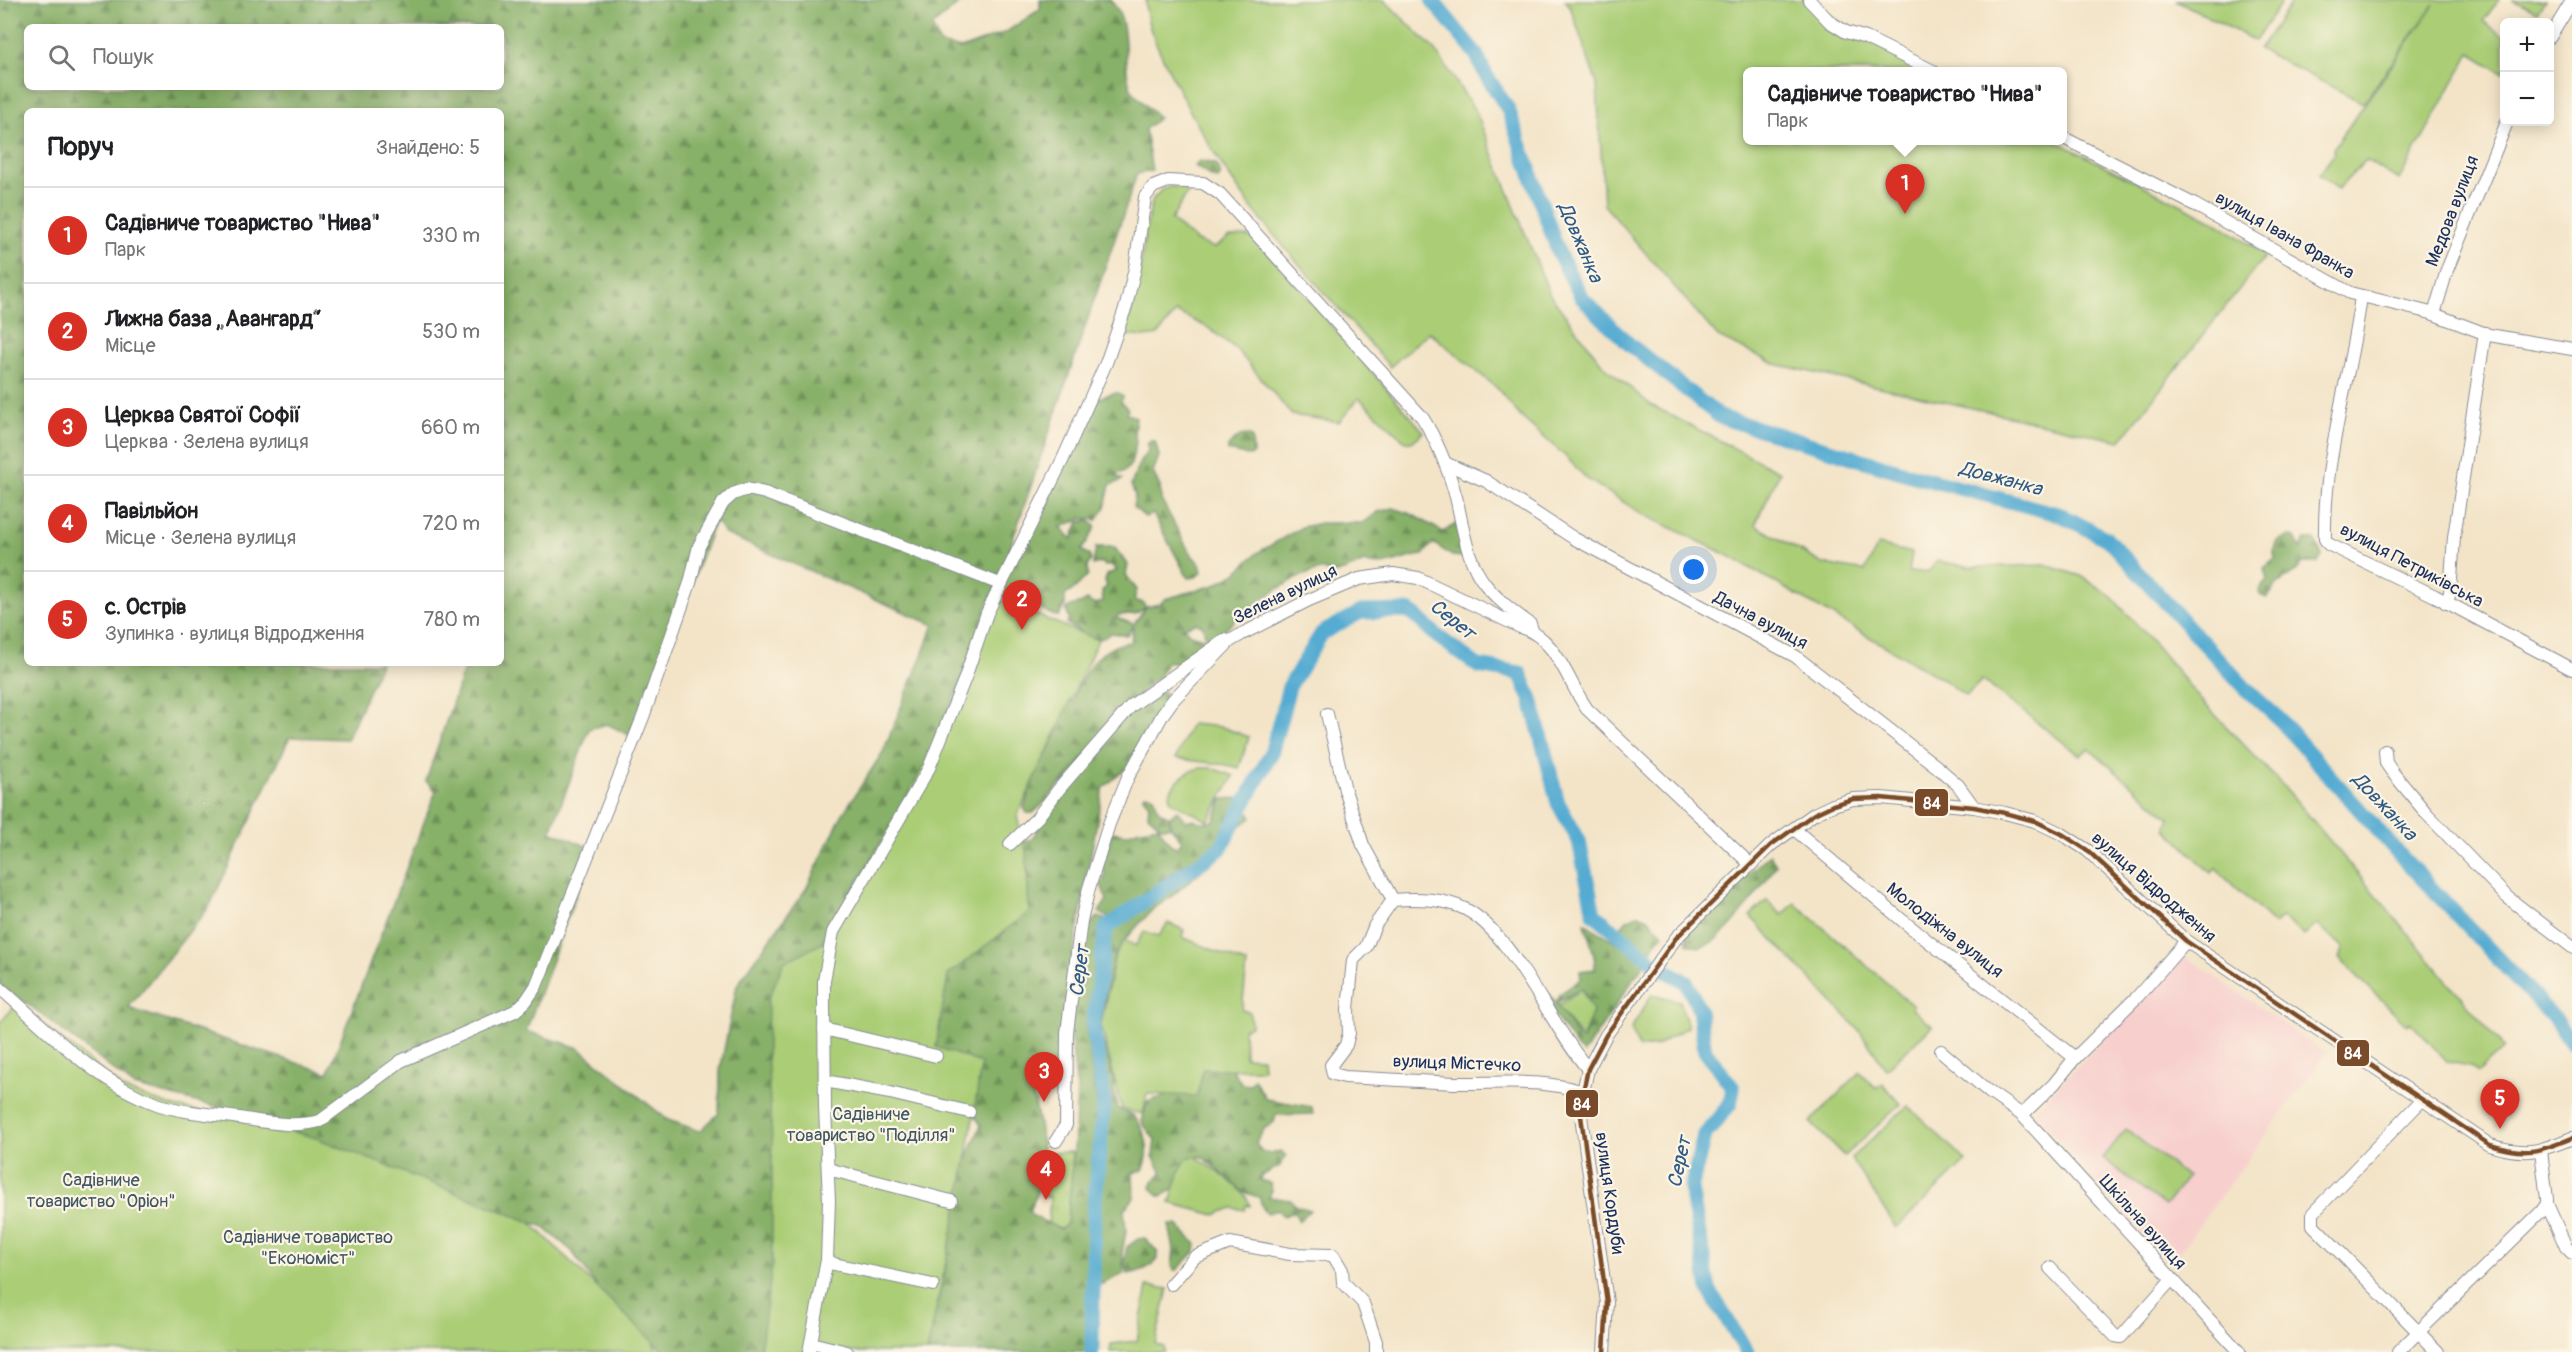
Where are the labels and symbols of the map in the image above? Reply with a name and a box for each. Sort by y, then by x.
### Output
street label: Медова вулиця [2421,152,2484,270]
pin: 1 [1886,164,1924,214]
street label: вулиця Івана Франка [2211,186,2358,285]
water label: Довжанка [1552,198,1609,287]
water label: Довжанка [1956,455,2046,502]
street label: вулиця Петриківська [2336,518,2487,613]
your location [1679,555,1708,584]
street label: Зелена вулиця [1229,559,1341,630]
pin: 2 [1002,580,1042,630]
street label: Дачна вулиця [1709,586,1812,655]
water label: Серет [1425,593,1483,647]
water label: Довжанка [2346,766,2424,847]
line badge: 84 [1914,788,1949,817]
text: 84 [1923,794,1941,814]
street label: вулиця Відродження [2087,827,2221,948]
street label: Молодіжна вулиця [1882,878,2008,983]
water label: Серет [1064,941,1095,998]
line badge: 84 [2336,1039,2370,1067]
text: 84 [2344,1044,2362,1064]
street label: вулиця Містечко [1392,1050,1522,1077]
pin: 3 [1024,1052,1064,1102]
pin: 5 [2480,1080,2520,1129]
line badge: 84 [1565,1089,1599,1118]
text: 84 [1573,1095,1591,1115]
park label: Садівниче товариство "Поділля" [786,1103,956,1147]
street label: вулиця Кордуби [1590,1131,1629,1256]
water label: Серет [1662,1131,1698,1190]
pin: 4 [1026,1150,1066,1200]
park label: Садівниче товариство "Оріон" [26,1169,176,1213]
street label: Шкільна вулиця [2094,1170,2191,1275]
park label: Садівниче товариство "Економіст" [223,1226,393,1270]

